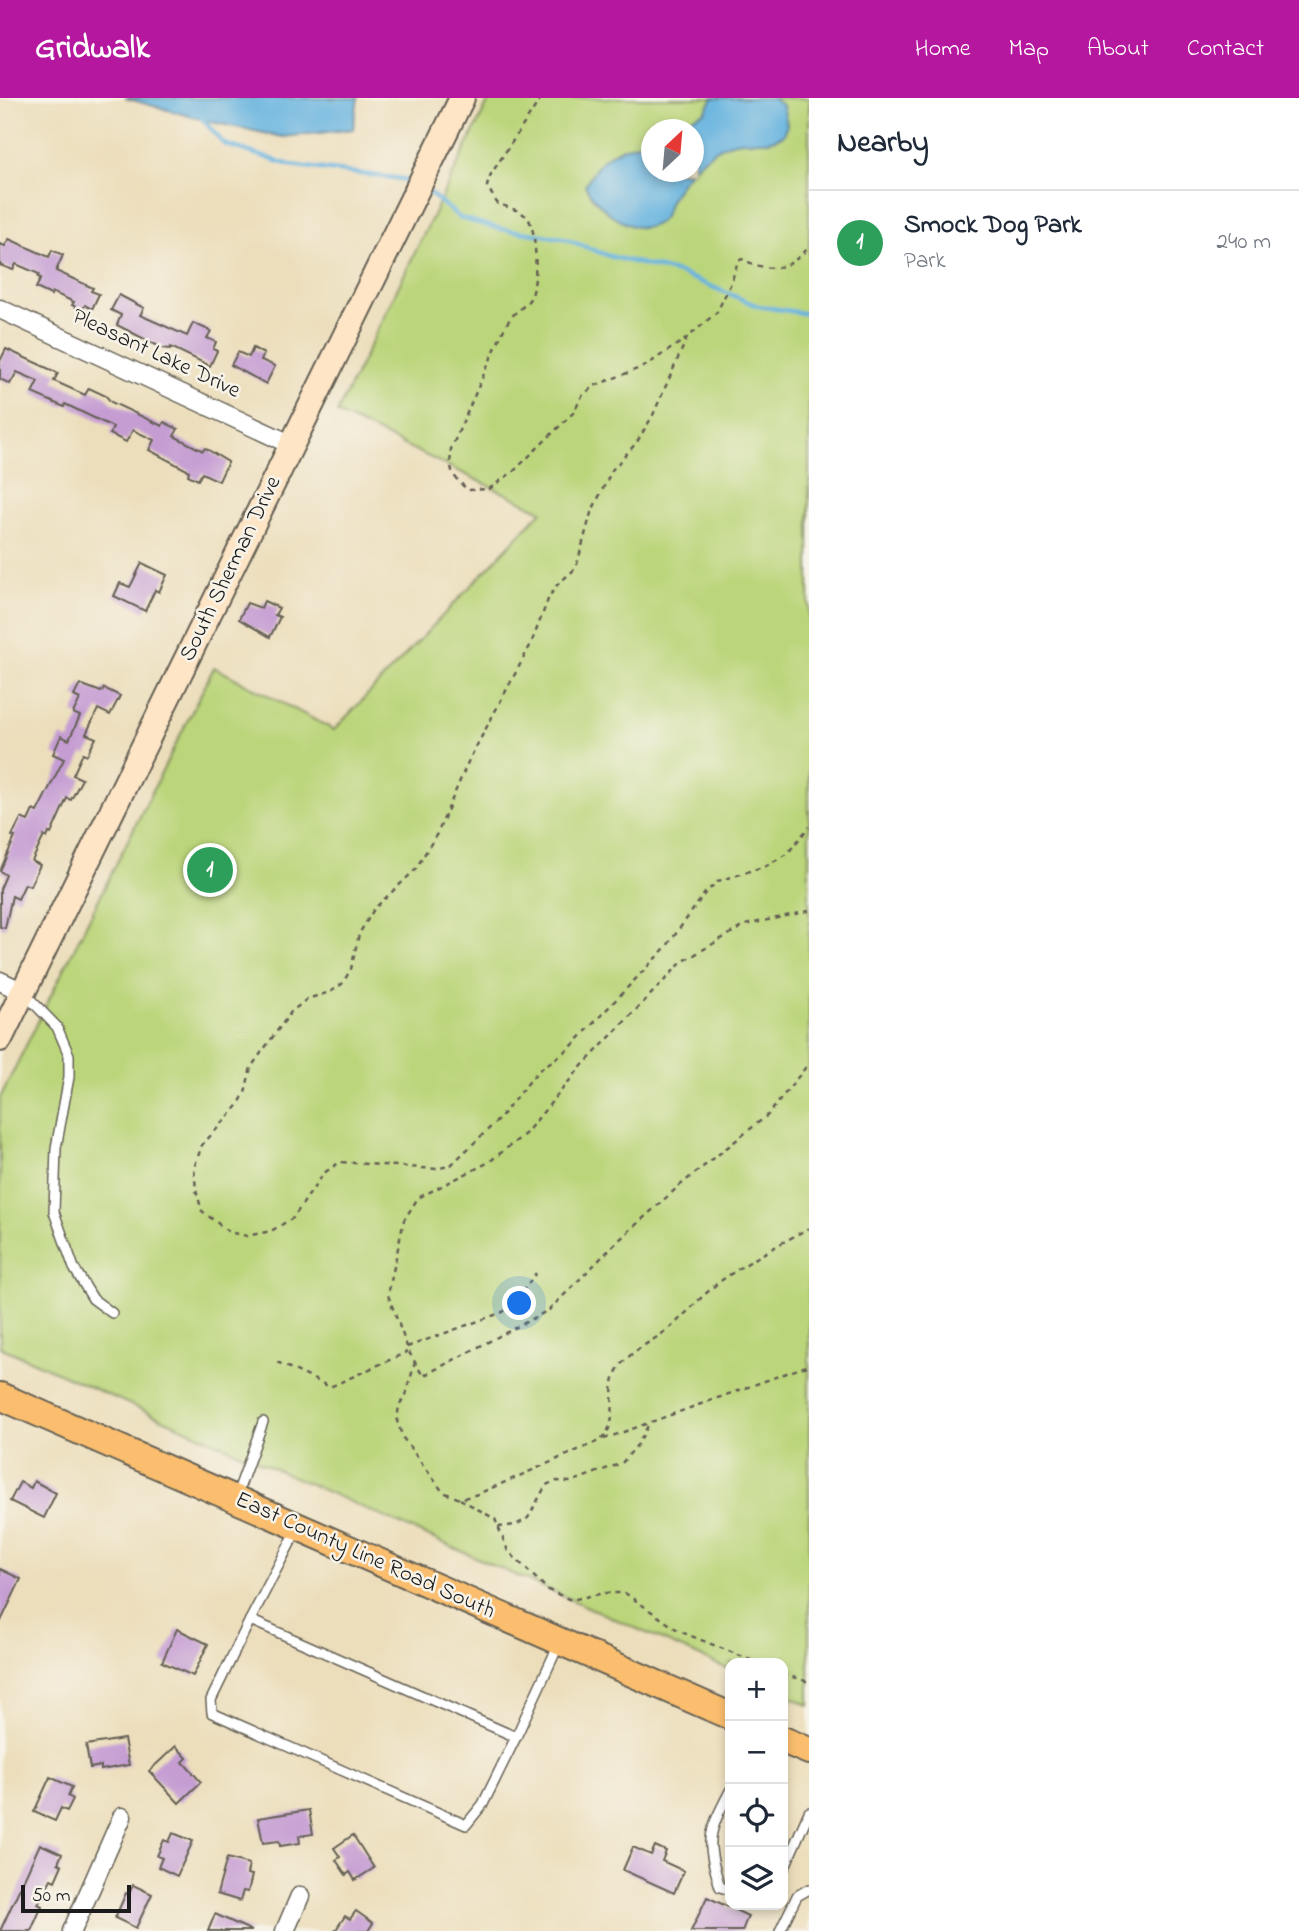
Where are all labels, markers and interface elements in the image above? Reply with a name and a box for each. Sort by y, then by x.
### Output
text: Gridwalk [35,25,150,73]
text: Home [915,32,971,67]
text: Map [1009,32,1049,67]
text: About [1087,32,1149,67]
text: Contact [1187,32,1264,67]
north arrow [641,119,704,182]
text: Nearby [837,122,929,166]
text: Smock Dog Park [904,207,1082,245]
text: 1 [856,226,864,259]
text: 240 m [1217,226,1271,259]
text: Park [904,245,946,278]
street label: Pleasant Lake Drive [66,300,246,408]
street label: South Sherman Drive [172,470,291,667]
pin: 1 [187,844,233,896]
your location [502,1286,536,1320]
street label: East County Line Road South [229,1484,500,1630]
map controls [725,1658,788,1910]
button: + [725,1658,788,1721]
button: − [725,1721,788,1784]
button: locate [725,1784,788,1847]
button: layers [725,1847,788,1910]
scale bar [21,1882,131,1914]
text: 50 m [32,1883,71,1910]

